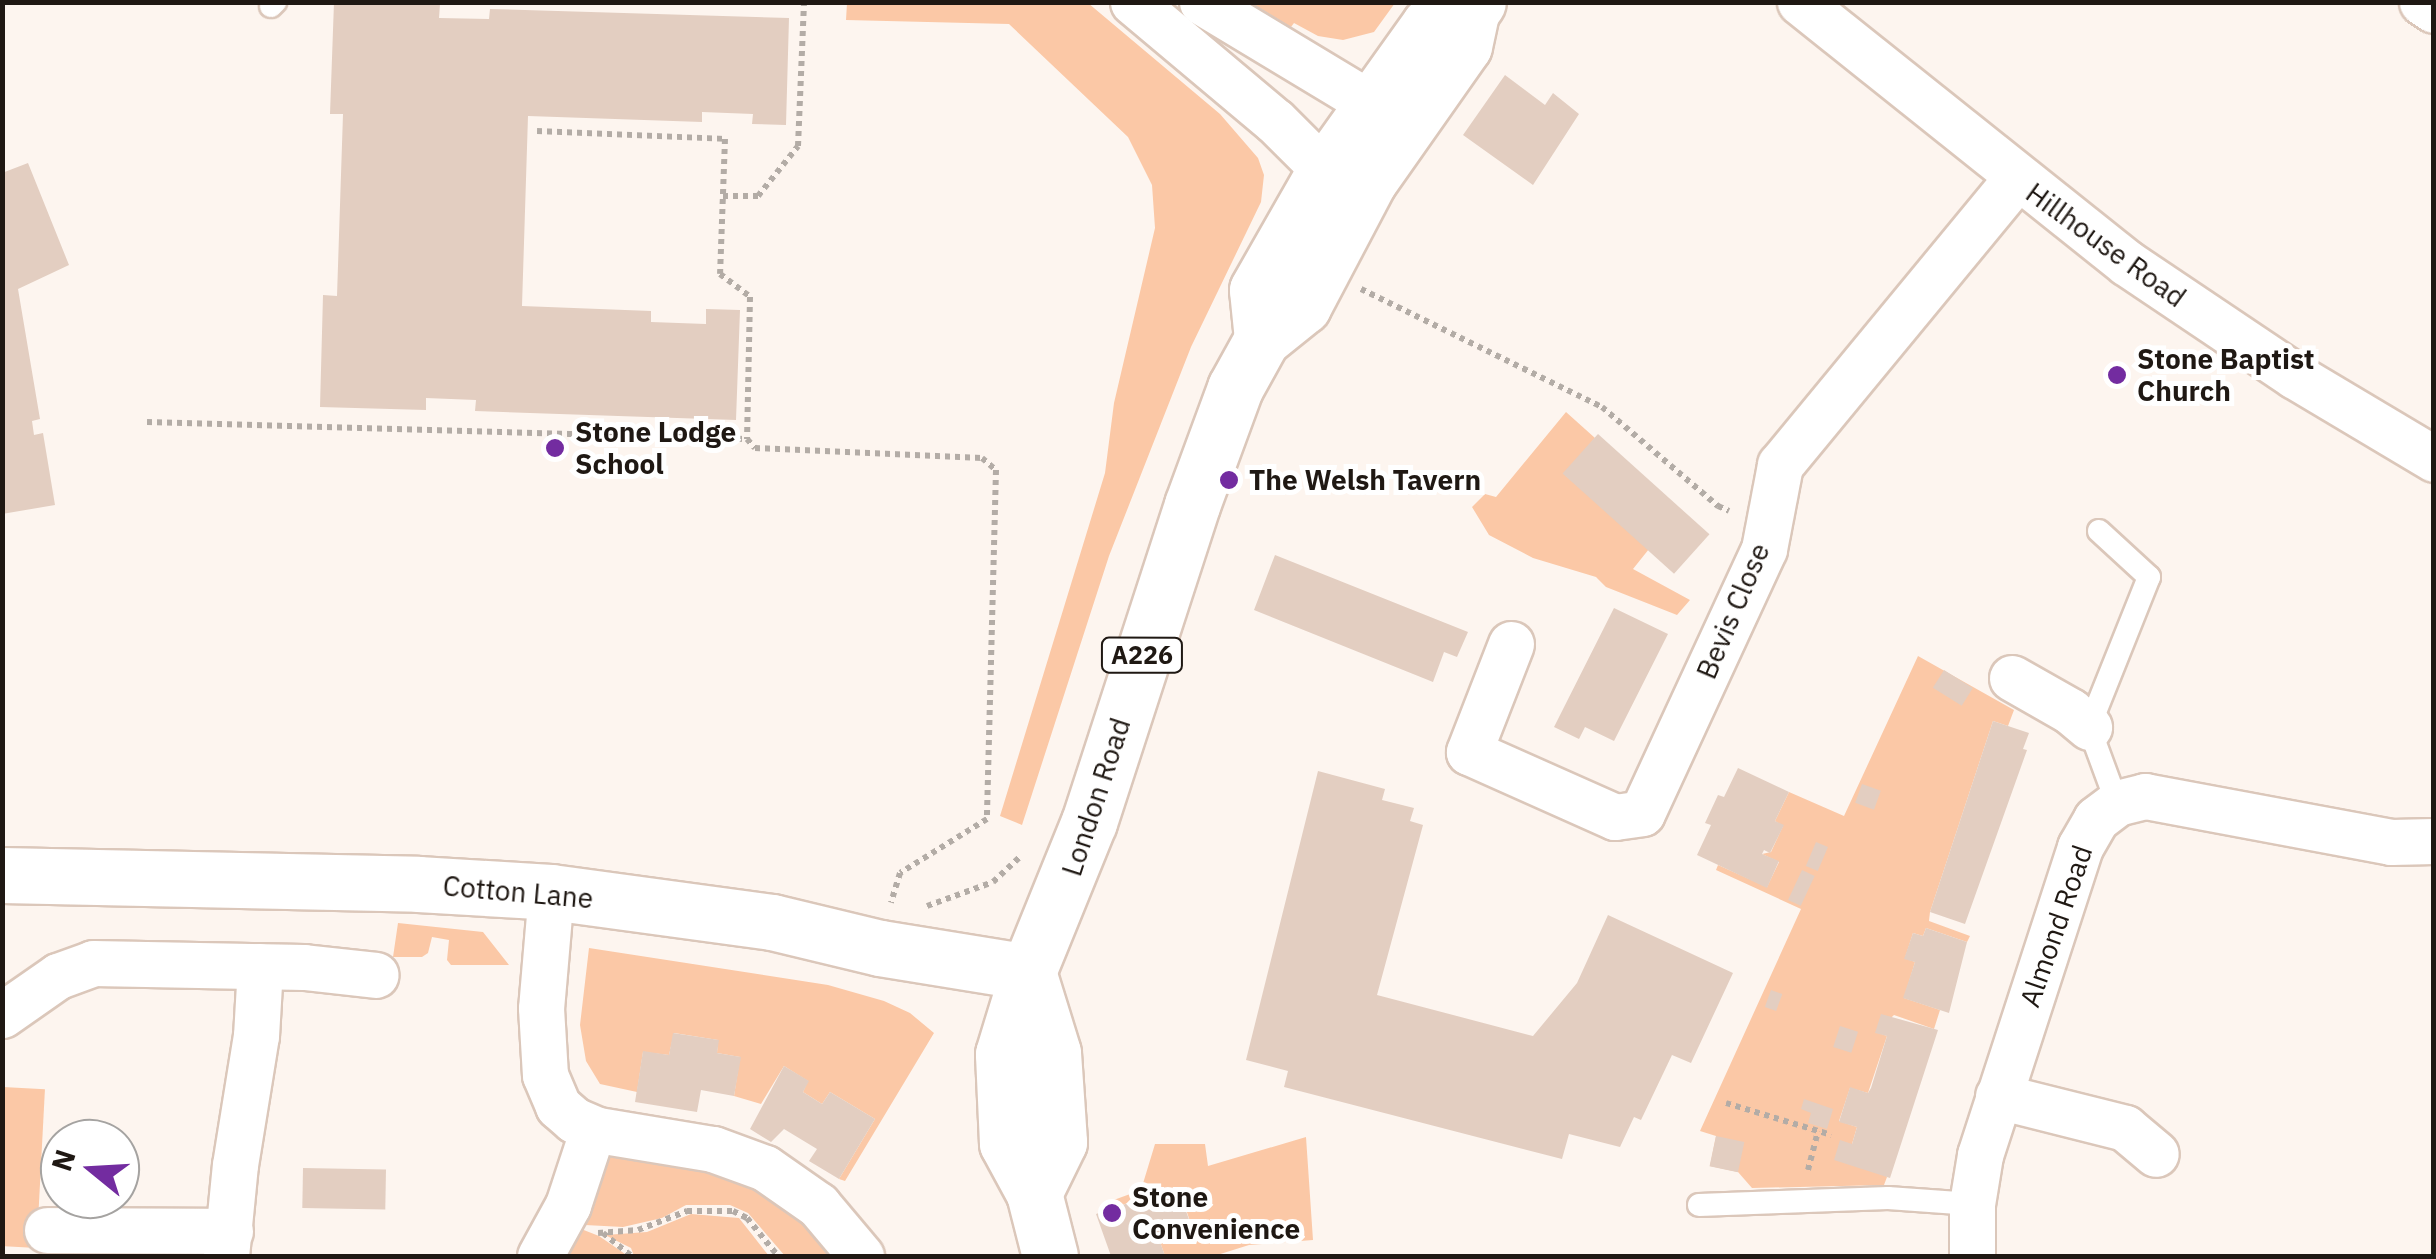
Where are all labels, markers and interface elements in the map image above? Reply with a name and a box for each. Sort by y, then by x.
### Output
street label: Hillhouse Road [2020,176,2192,314]
place label: Stone Baptist Church [2137,342,2315,408]
marker: Stone Baptist Church [2106,364,2128,386]
place label: Stone Lodge School [575,415,736,481]
marker: Stone Lodge School [544,437,566,459]
place label: The Welsh Tavern [1249,463,1481,497]
marker: The Welsh Tavern [1218,469,1240,491]
street label: Bevis Close [1689,538,1777,684]
road number: A226 [1100,635,1184,675]
street label: London Road [1055,714,1137,880]
street label: Almond Road [2013,841,2099,1011]
street label: Cotton Lane [441,869,595,915]
north arrow [40,1119,140,1219]
text: N [42,1145,84,1176]
place label: Stone Convenience [1132,1180,1300,1246]
marker: Stone Convenience [1101,1202,1123,1224]

